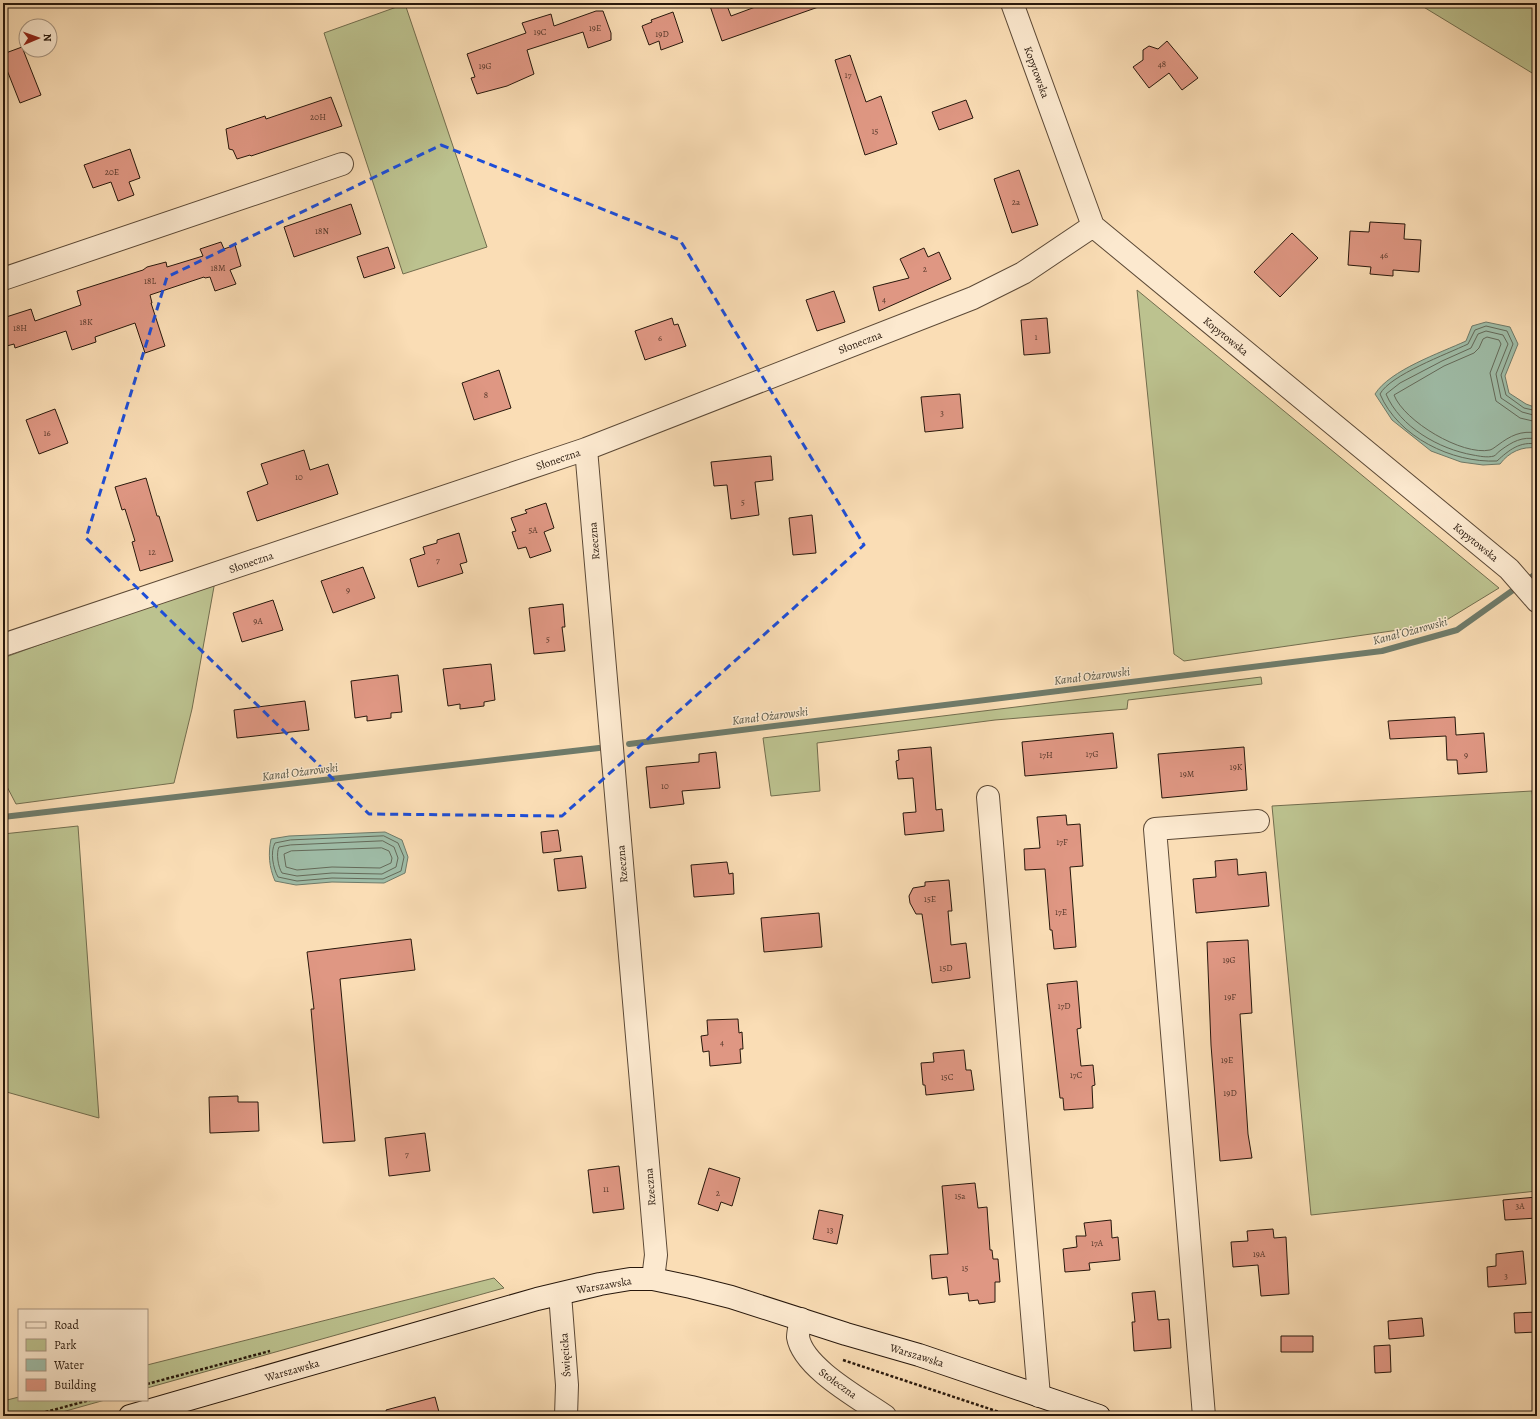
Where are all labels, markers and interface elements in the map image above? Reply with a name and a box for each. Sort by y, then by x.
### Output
north arrow [18,18,58,58]
house number: 19E [589,22,601,34]
house number: 19C [534,26,547,38]
house number: 19D [655,28,669,40]
text: N [40,33,55,42]
street label: Kopytowska [1020,44,1053,101]
house number: 48 [1158,58,1166,70]
house number: 19G [478,60,492,72]
house number: 17 [845,69,852,81]
house number: 20H [310,111,326,123]
house number: 15 [872,125,879,137]
house number: 20E [105,166,119,178]
house number: 2a [1012,196,1021,208]
house number: 18N [315,225,329,237]
house number: 46 [1380,249,1388,261]
house number: 18M [210,262,226,274]
house number: 2 [923,263,928,275]
house number: 18L [144,275,156,287]
house number: 4 [882,293,886,305]
street label: Kopytowska [1200,314,1252,360]
house number: 18K [79,316,93,328]
house number: 18H [13,322,27,334]
street label: Słoneczna [836,327,885,358]
house number: 1 [1034,331,1038,343]
house number: 6 [658,332,662,344]
house number: 8 [484,389,488,401]
house number: 3 [940,407,944,419]
house number: 16 [43,427,51,439]
street label: Słoneczna [534,445,583,474]
house number: 10 [295,471,303,483]
house number: 5 [741,496,745,508]
street label: Kopytowska [1450,520,1502,566]
street label: Rzeczna [585,521,604,560]
house number: 5A [528,524,538,536]
house number: 12 [148,546,156,558]
street label: Słoneczna [227,548,276,577]
house number: 7 [436,554,440,566]
house number: 9 [346,584,350,596]
water label: Kanał Ożarowski [1371,613,1449,649]
house number: 9A [253,615,263,627]
house number: 5 [546,633,550,645]
water label: Kanał Ożarowski [1053,663,1131,689]
water label: Kanał Ożarowski [731,703,809,729]
house number: 17G [1086,748,1098,760]
house number: 17H [1039,749,1053,761]
house number: 9 [1464,749,1468,761]
water label: Kanał Ożarowski [261,759,339,785]
house number: 19K [1230,761,1243,773]
house number: 19M [1180,768,1195,780]
house number: 10 [661,780,669,792]
house number: 17F [1056,836,1068,848]
street label: Rzeczna [613,844,632,883]
house number: 15E [924,893,936,905]
house number: 17E [1055,906,1067,918]
house number: 19G [1222,954,1236,966]
house number: 15D [939,962,953,974]
house number: 19F [1224,991,1236,1003]
house number: 17D [1057,1000,1071,1012]
house number: 4 [720,1036,724,1048]
house number: 19E [1221,1054,1233,1066]
house number: 17C [1070,1069,1083,1081]
house number: 15C [941,1071,954,1083]
house number: 19D [1223,1087,1237,1099]
house number: 7 [405,1148,409,1160]
street label: Rzeczna [641,1167,660,1206]
house number: 11 [603,1183,609,1195]
house number: 2 [716,1187,721,1199]
house number: 15a [954,1190,966,1202]
house number: 3A [1515,1200,1525,1212]
house number: 13 [827,1224,834,1236]
house number: 17A [1091,1237,1104,1249]
house number: 19A [1253,1248,1266,1260]
house number: 15 [962,1262,969,1274]
house number: 3 [1504,1270,1508,1282]
street label: Warszawska [574,1273,634,1298]
legend [18,1309,148,1401]
text: Road [54,1317,80,1333]
street label: Święcicka [556,1332,575,1378]
text: Park [54,1337,77,1353]
street label: Warszawska [887,1340,946,1371]
street label: Warszawska [262,1355,322,1386]
text: Water [53,1357,84,1373]
street label: Stołeczna [816,1364,861,1403]
text: Building [54,1377,96,1393]

